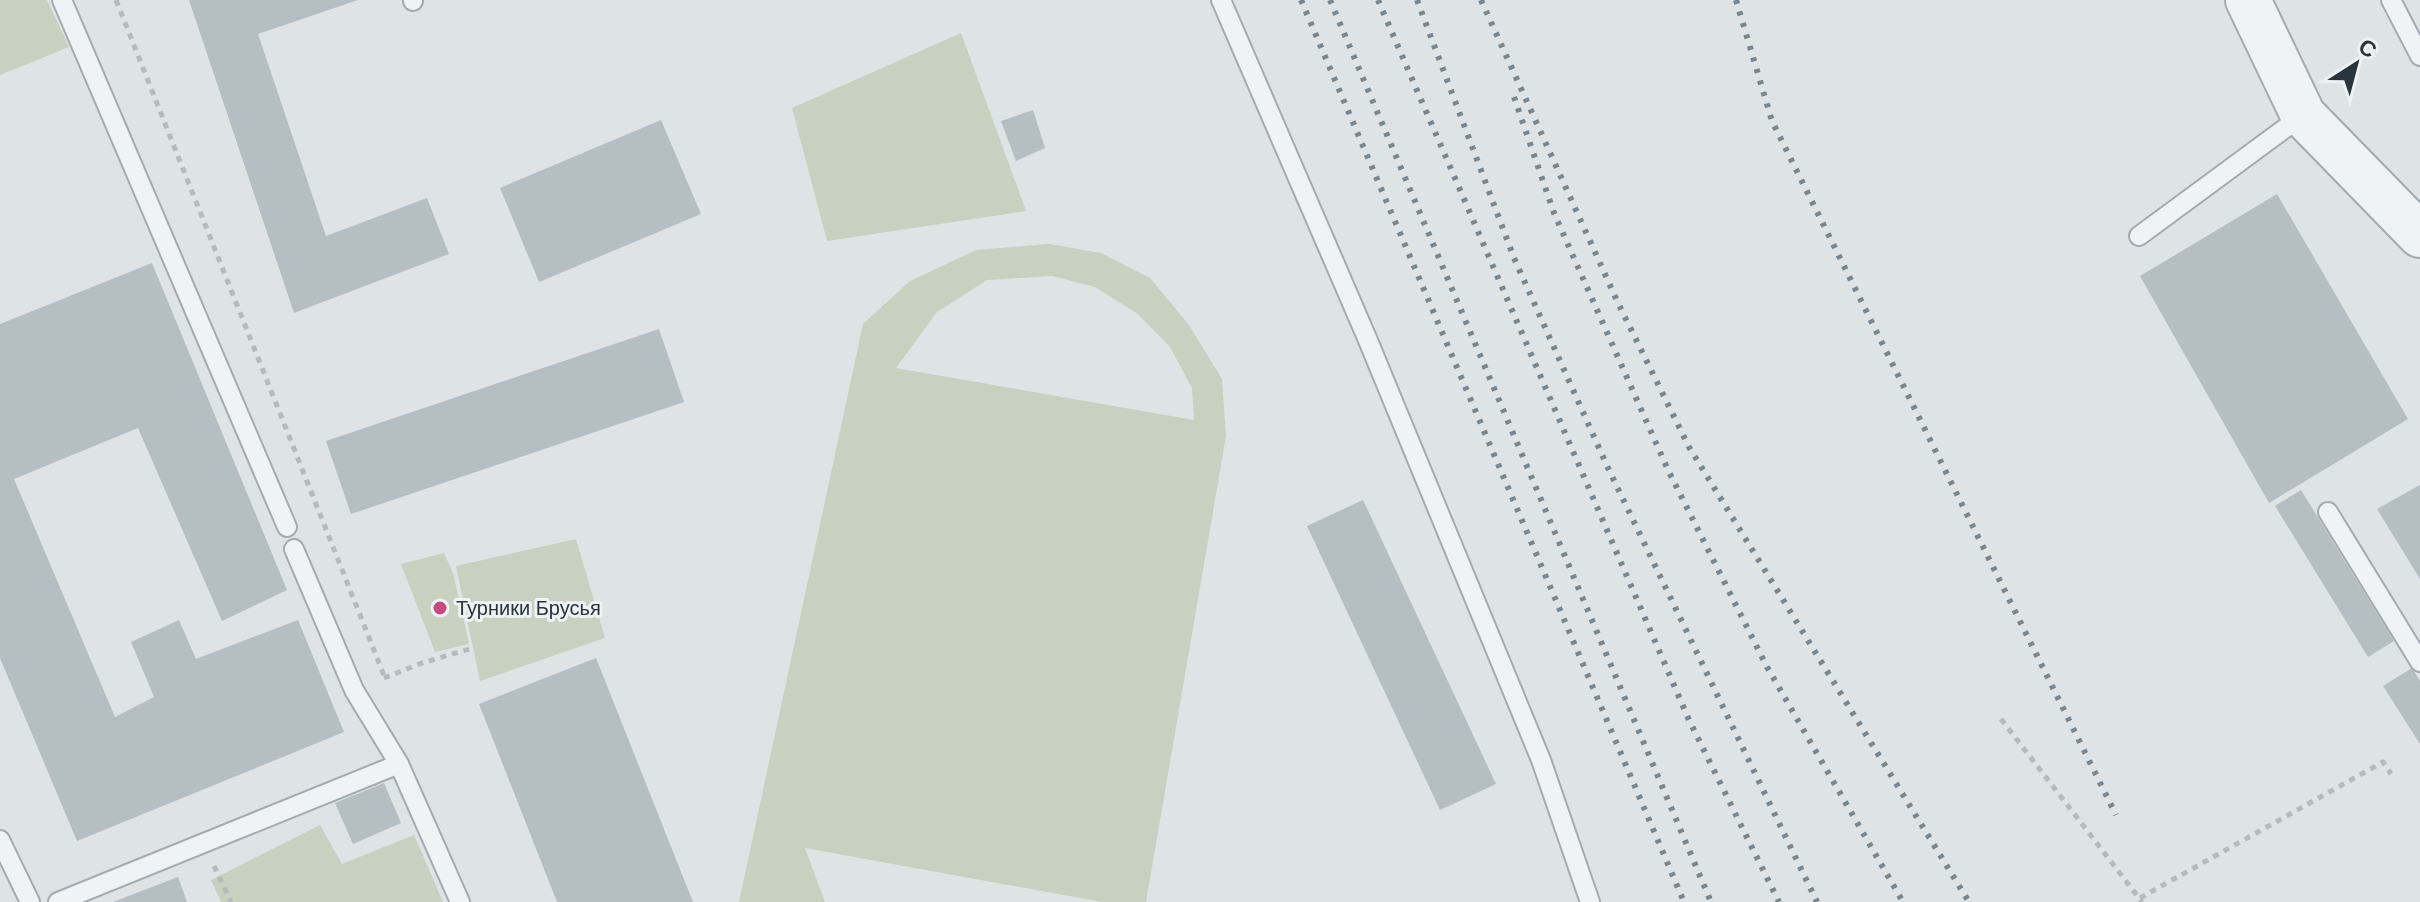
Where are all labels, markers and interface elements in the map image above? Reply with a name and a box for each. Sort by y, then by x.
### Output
north arrow [2316,24,2396,104]
text: С [2354,33,2381,63]
place label: Турники Брусья [456,597,601,619]
marker: Турники Брусья [431,599,449,617]

